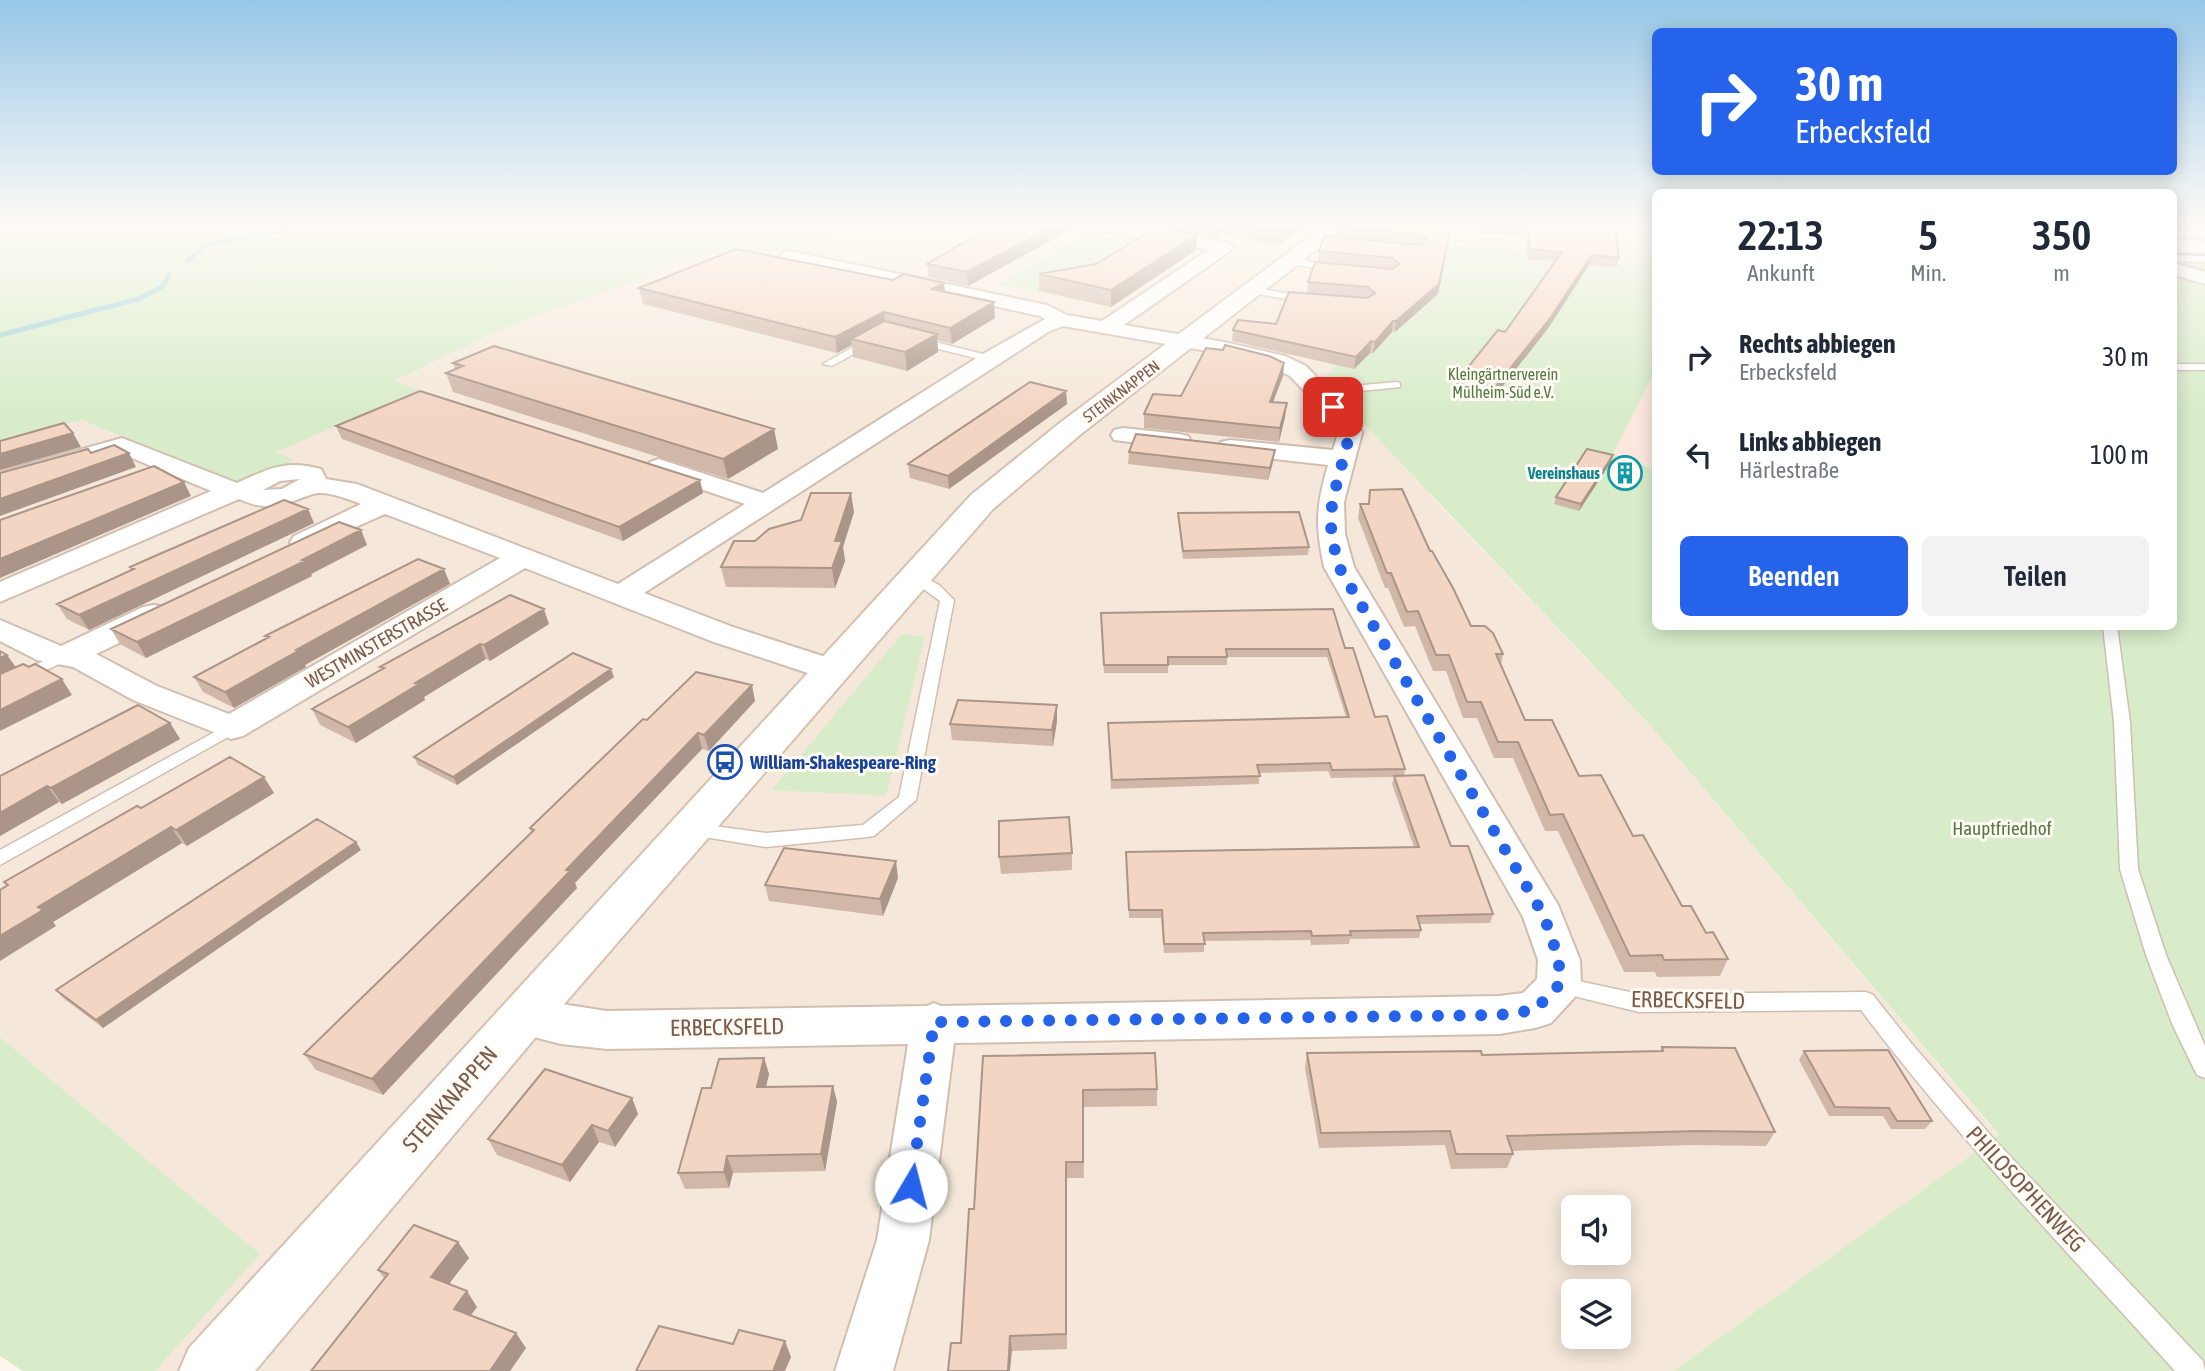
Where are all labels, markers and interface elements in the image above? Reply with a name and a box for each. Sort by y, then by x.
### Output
text: 30 m [1795,55,1883,111]
icon: right [1680,56,1771,147]
text: Erbecksfeld [1795,113,1932,150]
text: 22:13 [1738,211,1824,259]
text: 5 [1918,211,1938,259]
text: 350 [2032,211,2091,259]
text: Ankunft [1747,260,1815,286]
text: Min. [1910,260,1946,286]
text: m [2053,260,2070,286]
text: Rechts abbiegen [1739,329,1896,359]
icon: right [1680,338,1718,376]
text: 30 m [2102,342,2149,372]
street label: STEINKNAPPEN [1079,356,1163,426]
text: Erbecksfeld [1739,359,1837,385]
park label: Kleingärtnerverein Mülheim-Süd e.V. [1448,365,1558,401]
pin [1303,377,1363,437]
icon: arrive [1314,388,1352,426]
text: Links abbiegen [1739,427,1881,457]
icon: left [1680,436,1718,474]
text: 100 m [2090,440,2149,470]
building icon: Vereinshaus [1606,454,1644,492]
text: Härlestraße [1739,457,1839,483]
place label: Vereinshaus [1527,464,1600,482]
button: Beenden [1680,536,1908,616]
button: Teilen [1922,536,2149,616]
street label: WESTMINSTERSTRASSE [301,593,451,693]
bus stop icon: William-Shakespeare-Ring [706,743,744,781]
place label: William-Shakespeare-Ring [749,751,937,773]
park label: Hauptfriedhof [1952,817,2052,839]
street label: ERBECKSFELD [1631,986,1745,1014]
street label: ERBECKSFELD [670,1013,784,1041]
street label: STEINKNAPPEN [397,1041,503,1157]
street label: PHILOSOPHENWEG [1961,1121,2091,1257]
position arrow [874,1149,948,1223]
map controls [1561,1195,1631,1349]
button: sound [1561,1195,1631,1265]
button: layers [1561,1279,1631,1349]

